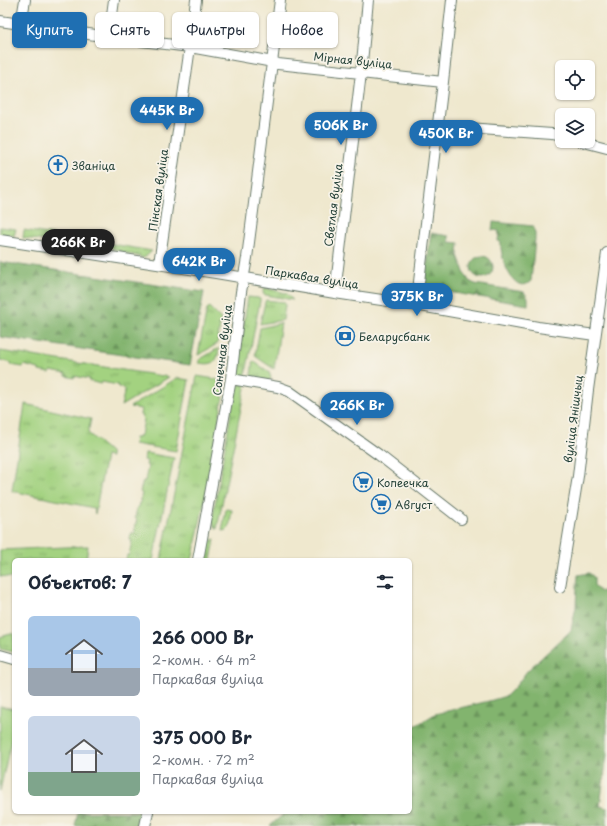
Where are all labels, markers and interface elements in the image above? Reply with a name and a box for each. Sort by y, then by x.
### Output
chip: Купить [12,12,87,48]
chip: Снять [95,12,164,48]
chip: Фильтры [172,12,259,48]
chip: Новое [267,12,338,48]
street label: Мірная вуліца [313,47,393,73]
map controls [555,60,595,148]
button: locate [555,60,595,100]
pin: 445K Br [130,97,204,131]
text: 445K Br [140,100,194,119]
button: layers [555,108,595,148]
pin: 506K Br [304,112,378,146]
text: 506K Br [314,115,368,134]
pin: 450K Br [409,120,483,154]
text: 450K Br [418,123,474,142]
street label: Пінская вуліца [144,148,172,232]
church icon: Званіца [47,154,69,176]
place label: Званіца [72,157,116,174]
street label: Светлая вуліца [319,162,347,248]
pin: 266K Br [41,229,115,263]
text: 266K Br [51,232,105,251]
pin: 642K Br [162,248,236,282]
text: 642K Br [172,251,226,270]
street label: Паркавая вуліца [264,261,360,293]
pin: 375K Br [380,283,454,317]
text: 375K Br [391,286,443,305]
street label: Сонечная вуліца [208,303,236,397]
bank icon: Беларусбанк [334,325,356,347]
place label: Беларусбанк [359,328,430,345]
street label: вуліца Янішчыц [559,374,587,464]
pin: 266K Br [320,392,394,426]
text: 266K Br [330,395,384,414]
supermarket icon: Копеечка [352,471,374,493]
place label: Копеечка [377,474,429,491]
supermarket icon: Август [370,493,392,515]
place label: Август [395,496,433,513]
text: Объектов: 7 [28,569,131,595]
icon: filters [374,571,396,593]
text: 266 000 Br [152,624,253,650]
icon: home [60,632,108,680]
text: 2-комн. · 64 m² [152,650,256,669]
text: Паркавая вуліца [152,669,263,688]
text: 375 000 Br [152,724,252,750]
icon: home [60,732,108,780]
text: 2-комн. · 72 m² [152,750,255,769]
text: Паркавая вуліца [152,769,263,788]

